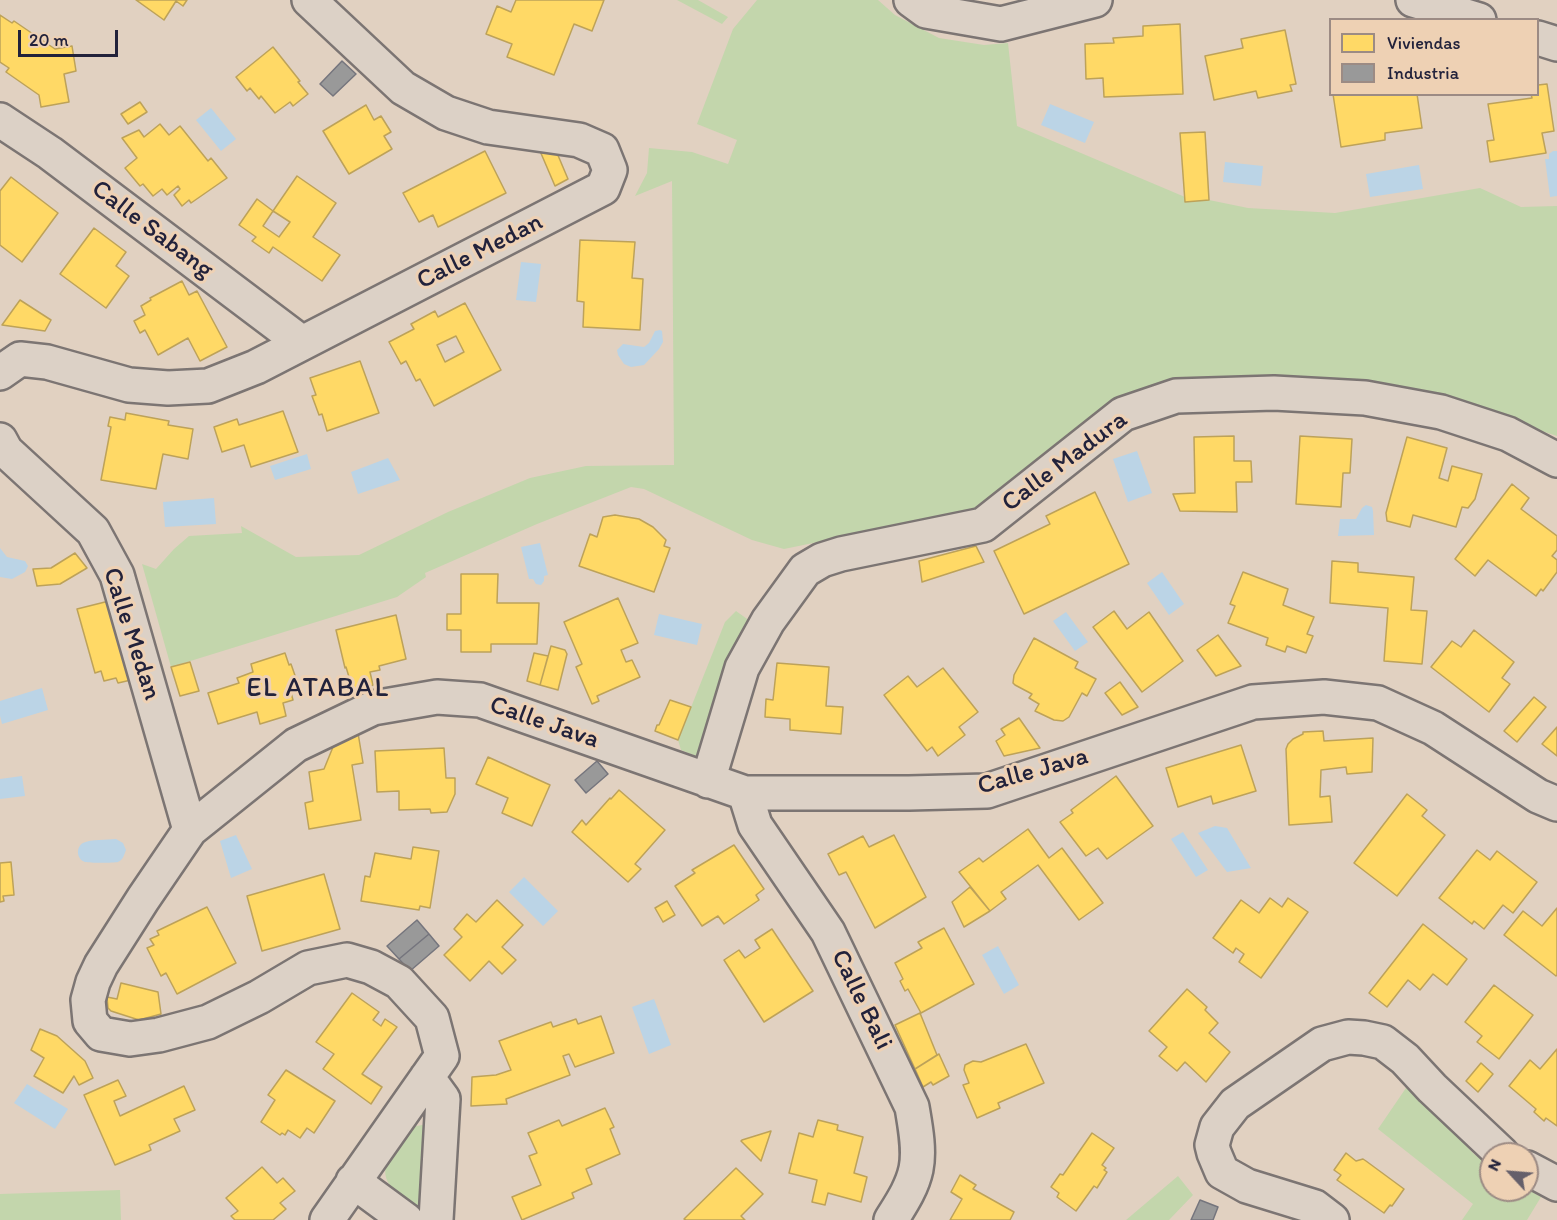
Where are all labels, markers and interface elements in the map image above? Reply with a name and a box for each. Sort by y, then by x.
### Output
scale bar [21,18,122,56]
legend [1329,18,1539,96]
text: 20 m [29,29,69,51]
text: Viviendas [1387,32,1461,54]
text: Industria [1387,62,1459,84]
street label: Calle Sabang [85,174,219,286]
street label: Calle Medan [412,207,548,297]
street label: Calle Madura [996,405,1134,519]
street label: Calle Medan [95,564,167,704]
district label: EL ATABAL [246,673,390,705]
street label: Calle Java [485,690,603,756]
street label: Calle Java [974,741,1092,803]
street label: Calle Bali [823,945,899,1055]
north arrow [1479,1142,1539,1202]
text: N [1483,1156,1505,1174]

